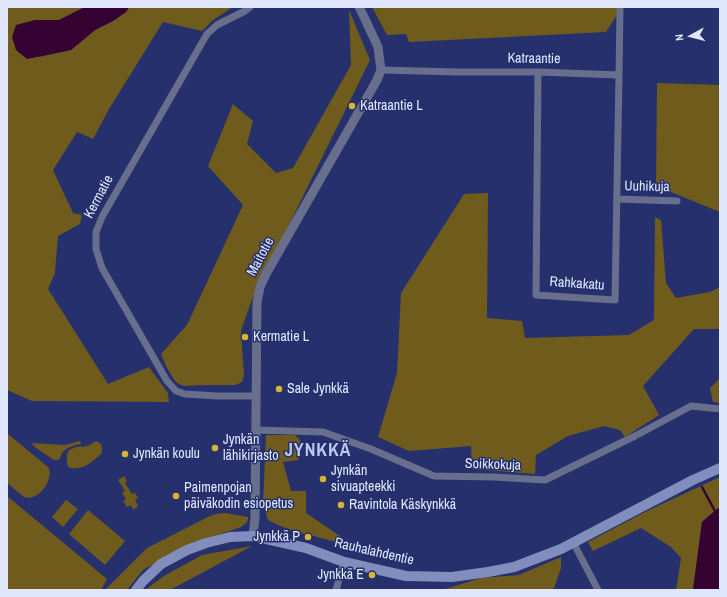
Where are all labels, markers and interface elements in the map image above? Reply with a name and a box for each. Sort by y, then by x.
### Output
north arrow [671,16,711,56]
text: N [672,33,686,42]
street label: Katraantie [507,50,561,68]
place label: Katraantie L [360,98,423,114]
marker: Katraantie L [347,101,357,111]
street label: Kermatie [81,172,117,222]
street label: Uuhikuja [624,178,670,196]
street label: Maitotie [244,235,278,279]
street label: Rahkakatu [549,274,605,294]
place label: Kermatie L [253,329,309,345]
marker: Kermatie L [240,332,250,342]
place label: Sale Jynkkä [287,381,349,397]
marker: Sale Jynkkä [274,384,284,394]
place label: Jynkän lähikirjasto [223,432,279,464]
district label: JYNKKÄ [285,440,351,462]
marker: Jynkän lähikirjasto [210,443,220,453]
place label: Jynkän koulu [133,446,200,462]
marker: Jynkän koulu [120,449,130,459]
street label: Soikkokuja [465,456,521,474]
place label: Jynkän sivuapteekki [331,463,395,496]
marker: Jynkän sivuapteekki [318,474,328,484]
place label: Paimenpojan päiväkodin esiopetus [184,480,293,512]
marker: Paimenpojan päiväkodin esiopetus [171,491,181,501]
place label: Ravintola Käskynkkä [349,497,456,513]
marker: Ravintola Käskynkkä [336,500,346,510]
place label: Jynkkä P [253,529,300,545]
marker: Jynkkä P [303,532,313,542]
street label: Rauhalahdentie [333,535,415,569]
place label: Jynkkä E [317,567,364,583]
marker: Jynkkä E [367,570,377,580]

